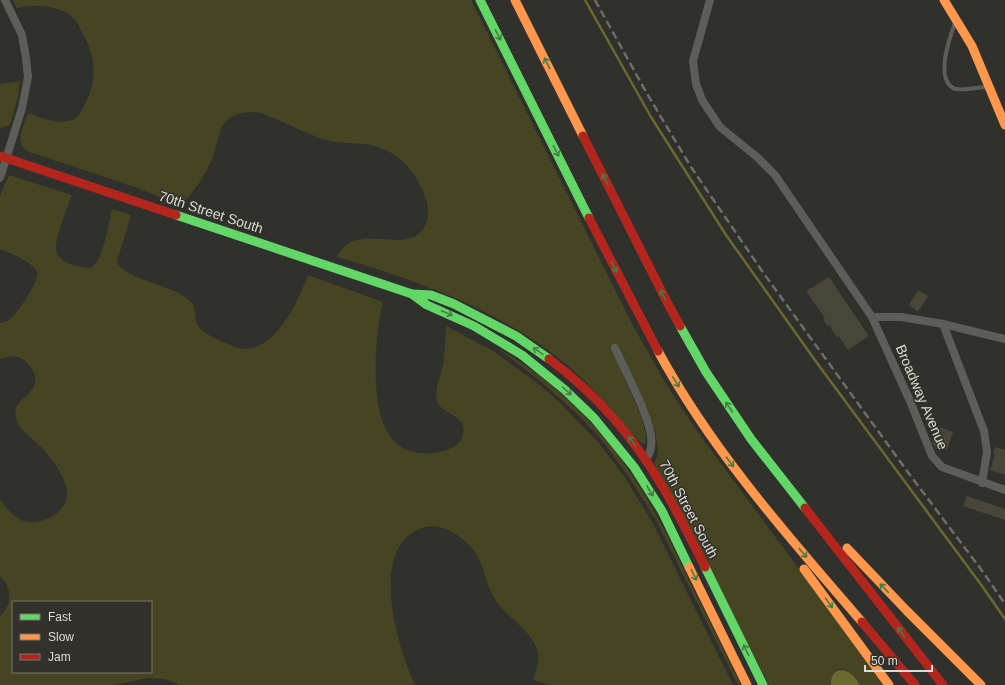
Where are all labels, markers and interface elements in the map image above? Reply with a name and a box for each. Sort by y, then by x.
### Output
one-way arrow [495,29,502,41]
one-way arrow [542,57,550,69]
one-way arrow [553,145,560,157]
one-way arrow [601,173,608,185]
street label: 70th Street South [157,188,265,236]
one-way arrow [611,261,618,273]
one-way arrow [659,289,666,301]
one-way arrow [440,309,452,317]
street label: Broadway Avenue [893,342,951,452]
one-way arrow [533,347,544,355]
one-way arrow [672,376,680,388]
one-way arrow [561,386,571,395]
one-way arrow [725,402,733,413]
one-way arrow [627,436,636,447]
one-way arrow [725,456,734,467]
street label: 70th Street South [656,457,722,561]
one-way arrow [646,485,654,497]
one-way arrow [798,547,807,557]
one-way arrow [690,569,698,581]
one-way arrow [879,583,889,593]
one-way arrow [825,597,833,608]
legend [12,601,152,673]
text: Fast [48,610,72,624]
one-way arrow [897,627,905,638]
text: Slow [48,630,74,644]
one-way arrow [741,644,749,656]
scale bar [865,647,932,673]
text: Jam [48,650,71,664]
text: 50 m [871,654,898,668]

